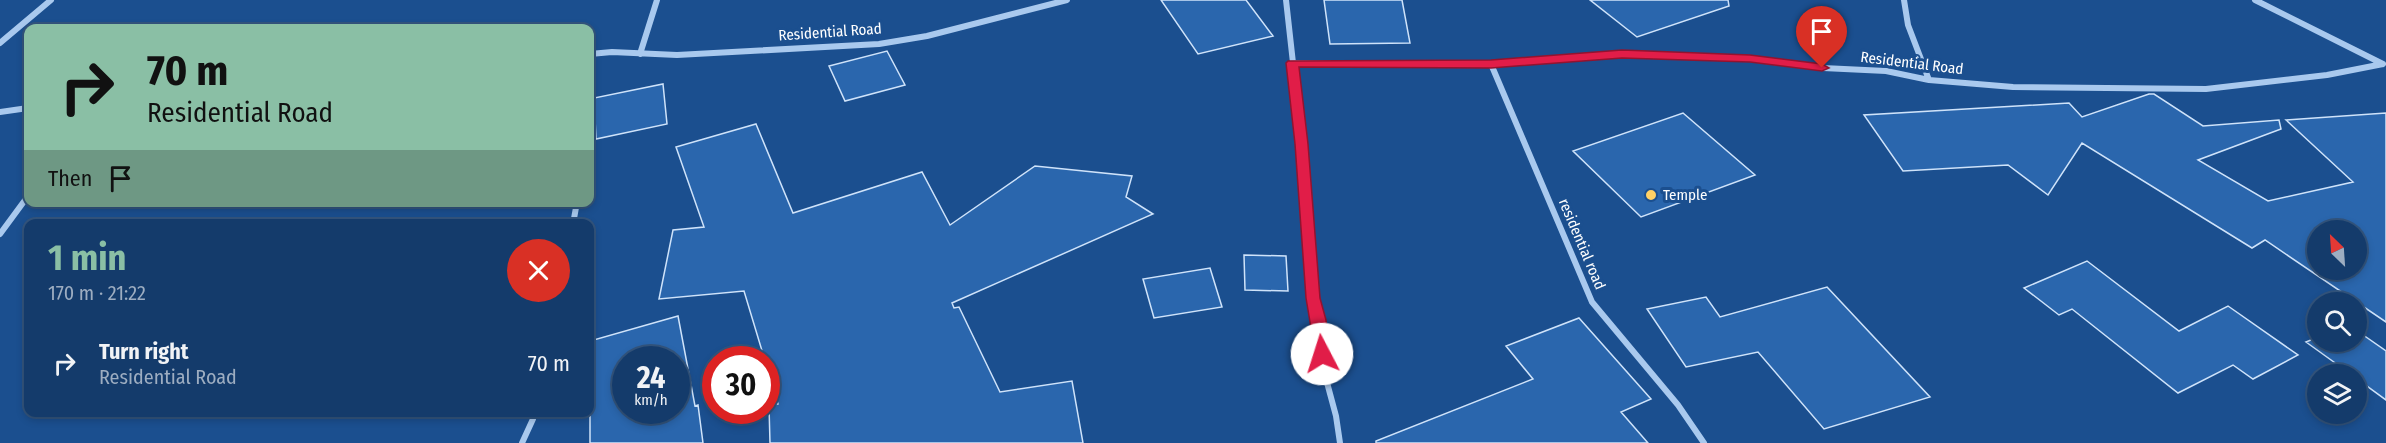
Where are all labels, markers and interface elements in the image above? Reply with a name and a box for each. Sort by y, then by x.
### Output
pin [1796,6,1847,68]
icon: arrive [1805,15,1838,48]
street label: Residential Road [778,19,882,45]
text: 70 m [147,46,228,96]
icon: right [48,48,126,126]
street label: Residential Road [1860,48,1964,78]
text: Residential Road [147,97,333,129]
icon: arrive [104,162,137,195]
text: Then [48,165,92,192]
place label: Temple [1663,186,1707,204]
marker: Temple [1644,188,1658,202]
street label: residential road [1555,196,1609,292]
north arrow [2307,220,2367,280]
map controls [2307,220,2367,424]
text: 1 min [48,236,126,280]
button: close [507,239,570,302]
text: 170 m · 21:22 [48,281,146,305]
button: search [2307,292,2367,352]
position arrow [1290,322,1354,386]
text: Turn right [99,338,188,365]
speed limit sign: 30 [702,346,780,424]
icon: right [48,347,81,380]
text: 70 m [528,350,570,377]
text: 24 [637,360,665,396]
button: layers [2307,364,2367,424]
text: Residential Road [99,365,237,389]
text: km/h [634,391,668,409]

